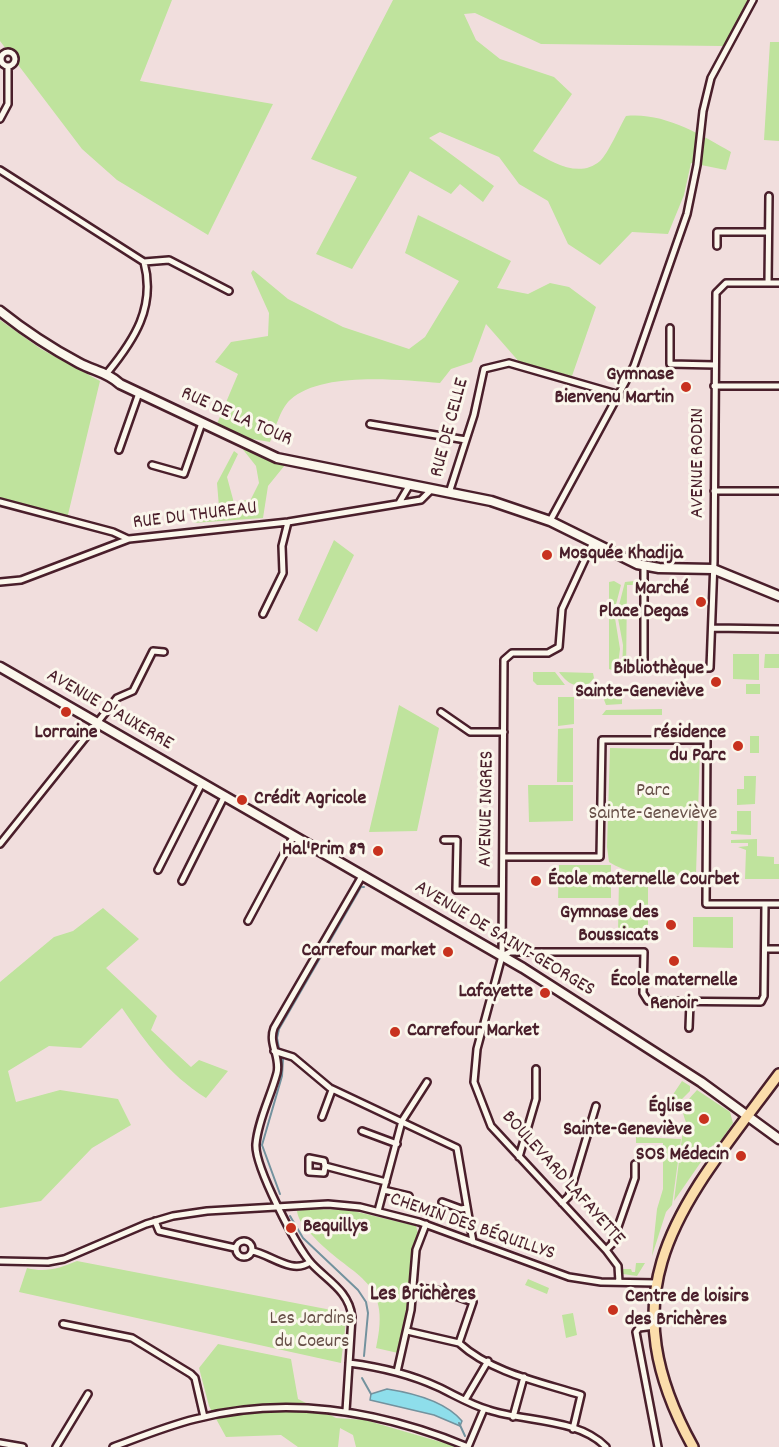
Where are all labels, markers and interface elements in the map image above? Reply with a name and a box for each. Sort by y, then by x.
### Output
place label: Gymnase Bienvenu Martin [554,364,674,411]
street label: RUE DE CELLE [426,376,476,480]
marker: Gymnase Bienvenu Martin [679,380,693,394]
street label: RUE DE LA TOUR [177,383,295,453]
street label: AVENUE RODIN [687,408,711,518]
street label: RUE DU THUREAU [132,497,258,537]
place label: Mosquée Khadija [559,543,683,567]
marker: Mosquée Khadija [540,548,554,562]
place label: Marché Place Degas [599,578,689,625]
marker: Marché Place Degas [694,595,708,609]
place label: Bibliothèque Sainte-Geneviève [575,658,704,705]
street label: AVENUE D'AUXERRE [41,665,177,757]
marker: Bibliothèque Sainte-Geneviève [709,675,723,689]
marker: Lorraine [59,705,73,719]
place label: Lorraine [35,722,97,746]
place label: résidence du Parc [654,722,726,769]
marker: résidence du Parc [731,739,745,753]
street label: AVENUE INGRES [475,750,501,868]
park label: Parc Sainte-Geneviève [589,780,717,827]
place label: Crédit Agricole [254,788,366,812]
marker: Crédit Agricole [235,793,249,807]
place label: Hal'Prim 89 [282,839,366,863]
marker: Hal'Prim 89 [371,844,385,858]
place label: École maternelle Courbet [548,869,739,893]
marker: École maternelle Courbet [529,874,543,888]
street label: AVENUE DE SAINT-GEORGES [410,877,598,1003]
place label: Gymnase des Boussicats [560,902,659,949]
marker: Gymnase des Boussicats [664,918,678,932]
place label: Carrefour market [302,940,436,964]
marker: Carrefour market [441,945,455,959]
marker: École maternelle Renoir [667,954,681,968]
place label: École maternelle Renoir [610,970,738,1017]
place label: Lafayette [459,981,533,1005]
marker: Lafayette [538,986,552,1000]
place label: Carrefour Market [407,1020,539,1044]
marker: Carrefour Market [388,1025,402,1039]
place label: Église Sainte-Geneviève [563,1096,692,1143]
street label: BOULEVARD LAFAYETTE [495,1107,629,1251]
marker: Église Sainte-Geneviève [697,1112,711,1126]
place label: SOS Médecin [636,1144,729,1168]
marker: SOS Médecin [734,1149,748,1163]
street label: CHEMIN DES BÉQUILLYS [386,1189,558,1267]
place label: Bequillys [303,1216,368,1240]
marker: Bequillys [284,1221,298,1235]
district label: Les Brichères [370,1283,476,1309]
place label: Centre de loisirs des Brichères [625,1286,749,1333]
marker: Centre de loisirs des Brichères [606,1303,620,1317]
park label: Les Jardins du Coeurs [270,1308,354,1355]

